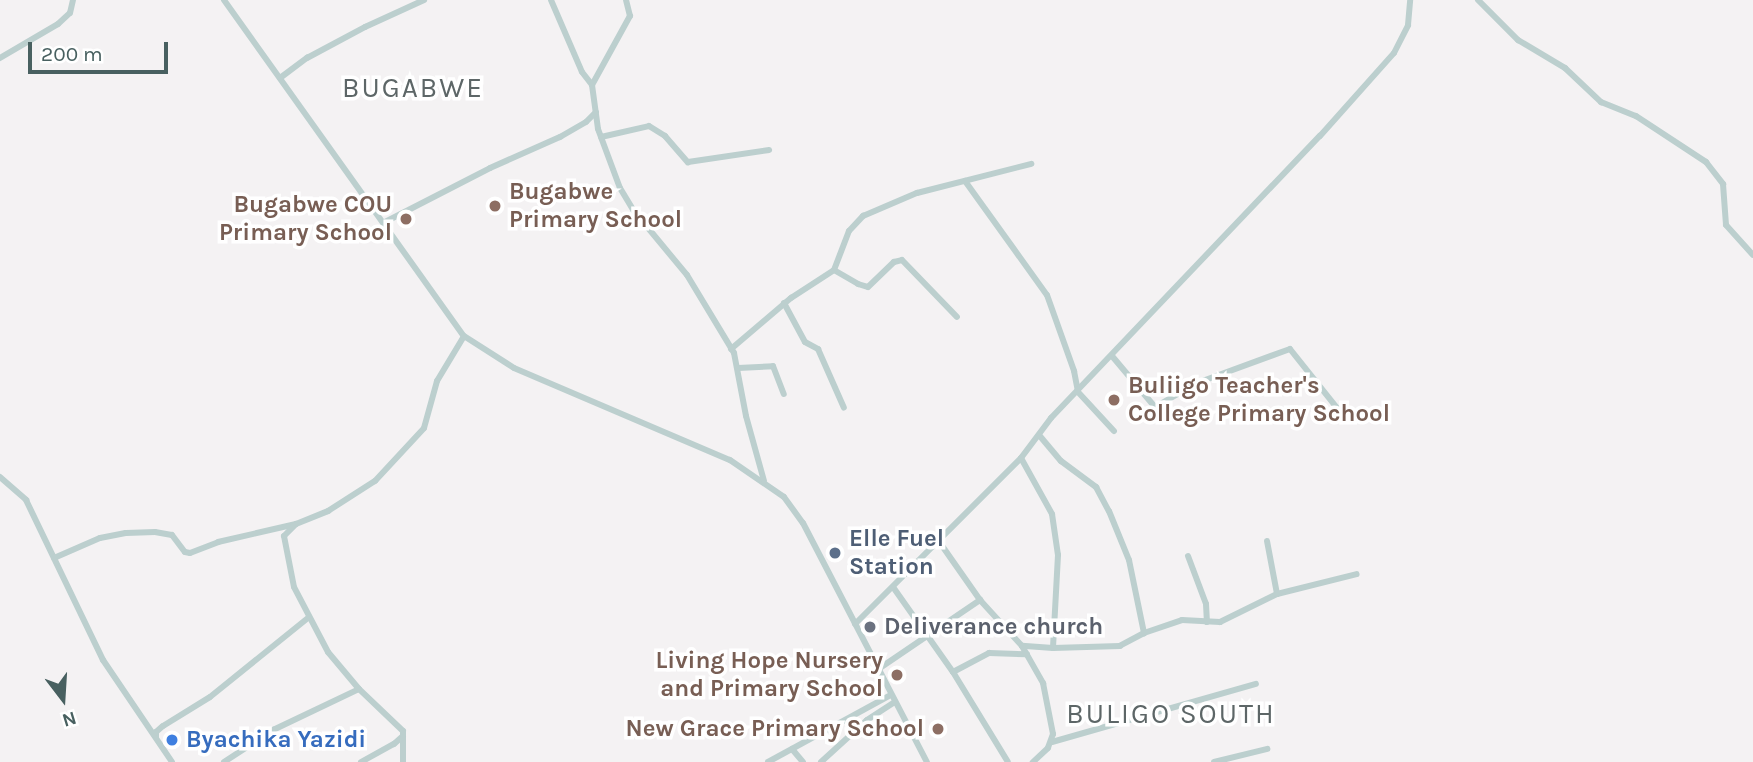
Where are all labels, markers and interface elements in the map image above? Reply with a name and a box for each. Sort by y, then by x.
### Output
scale bar [32,28,172,72]
text: 200 m [41,42,103,66]
district label: BUGABWE [343,71,483,105]
place label: Bugabwe Primary School [509,178,682,234]
place label: Bugabwe COU Primary School [219,191,392,247]
marker: Bugabwe Primary School [487,198,503,214]
marker: Bugabwe COU Primary School [398,211,414,227]
place label: Buliigo Teacher's College Primary School [1128,372,1390,428]
marker: Buliigo Teacher's College Primary School [1106,392,1122,408]
place label: Elle Fuel Station [849,525,944,581]
marker: Elle Fuel Station [827,545,843,561]
place label: Deliverance church [884,613,1103,641]
marker: Deliverance church [862,619,878,635]
place label: Living Hope Nursery and Primary School [655,647,883,703]
north arrow [28,664,98,734]
marker: Living Hope Nursery and Primary School [889,667,905,683]
district label: BULIGO SOUTH [1068,697,1274,731]
text: N [59,707,79,732]
place label: New Grace Primary School [626,715,924,743]
marker: New Grace Primary School [930,721,946,737]
place label: Byachika Yazidi [186,726,366,754]
marker: Byachika Yazidi [164,732,180,748]

